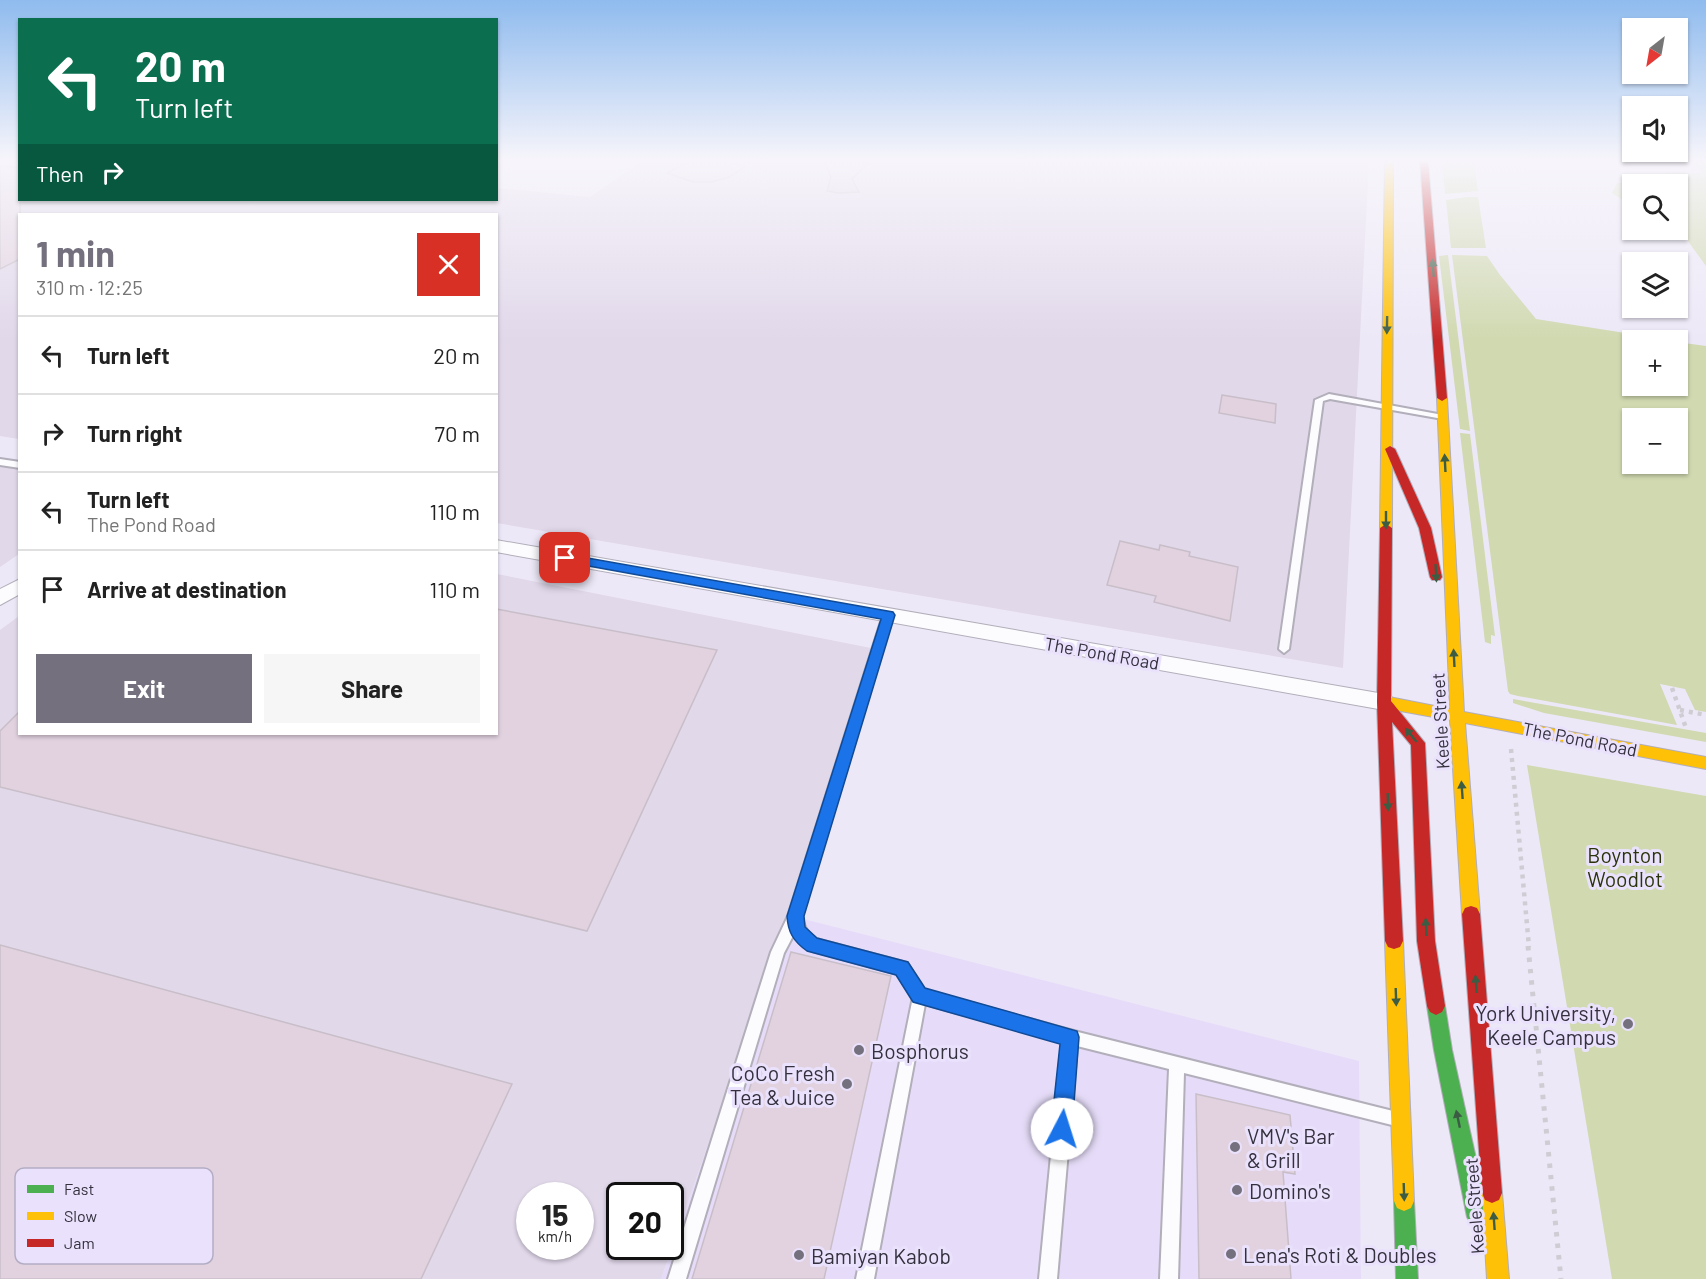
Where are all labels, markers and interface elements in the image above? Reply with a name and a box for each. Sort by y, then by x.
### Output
north arrow [1622,18,1688,84]
map controls [1622,18,1688,474]
text: 20 m [135,40,226,90]
icon: left [36,42,114,120]
text: Turn left [135,91,233,123]
button: sound [1622,96,1688,162]
icon: right [96,156,129,189]
text: Then [36,160,84,186]
button: search [1622,174,1688,240]
text: 1 min [36,231,115,274]
button: close [417,233,480,296]
button: layers [1622,252,1688,318]
one-way arrow [1428,259,1438,278]
text: 310 m · 12:25 [36,275,143,299]
one-way arrow [1382,315,1392,334]
button: + [1622,330,1688,396]
icon: left [36,339,69,372]
text: Turn left [87,342,170,368]
text: 20 m [433,342,480,368]
button: − [1622,408,1688,474]
icon: right [36,417,69,450]
text: Turn right [87,420,182,446]
text: 70 m [435,420,480,446]
one-way arrow [1440,453,1449,472]
text: Turn left [87,486,170,512]
icon: left [36,495,69,528]
text: 110 m [430,498,480,524]
one-way arrow [1381,510,1391,529]
text: The Pond Road [87,512,216,536]
pin [539,532,590,583]
icon: arrive [548,541,581,574]
one-way arrow [1432,563,1441,582]
icon: arrive [36,573,69,606]
text: Arrive at destination [87,576,286,602]
text: 110 m [430,576,480,602]
street label: The Pond Road [1043,632,1161,674]
one-way arrow [1449,648,1458,667]
button: Exit [36,654,252,723]
button: Share [264,654,480,723]
street label: Keele Street [1426,672,1454,770]
street label: The Pond Road [1521,717,1639,761]
one-way arrow [1405,727,1417,742]
one-way arrow [1457,780,1467,799]
one-way arrow [1383,793,1393,812]
park label: Boynton Woodlot [1587,842,1663,891]
one-way arrow [1421,917,1430,936]
one-way arrow [1471,975,1481,994]
one-way arrow [1391,988,1401,1007]
place label: York University, Keele Campus [1476,1000,1616,1049]
marker: York University, Keele Campus [1621,1017,1635,1031]
place label: Bosphorus [871,1038,969,1063]
marker: Bosphorus [852,1043,866,1057]
place label: CoCo Fresh Tea & Juice [730,1060,835,1109]
marker: CoCo Fresh Tea & Juice [840,1077,854,1091]
position arrow [1030,1097,1094,1161]
one-way arrow [1452,1110,1462,1128]
place label: VMV's Bar & Grill [1247,1123,1335,1172]
marker: VMV's Bar & Grill [1228,1140,1242,1154]
street label: Keele Street [1460,1157,1488,1255]
legend [15,1168,213,1264]
place label: Domino's [1249,1178,1331,1203]
text: Fast [64,1179,94,1198]
speed limit sign: 20 [606,1182,684,1260]
marker: Domino's [1230,1183,1244,1197]
one-way arrow [1399,1183,1409,1202]
text: 15 [542,1196,568,1232]
text: Slow [64,1206,97,1225]
one-way arrow [1489,1211,1498,1230]
text: km/h [538,1227,572,1245]
text: Jam [64,1233,95,1252]
place label: Lena's Roti & Doubles [1243,1242,1437,1267]
place label: Bamiyan Kabob [811,1243,951,1268]
marker: Lena's Roti & Doubles [1224,1247,1238,1261]
marker: Bamiyan Kabob [792,1248,806,1262]

